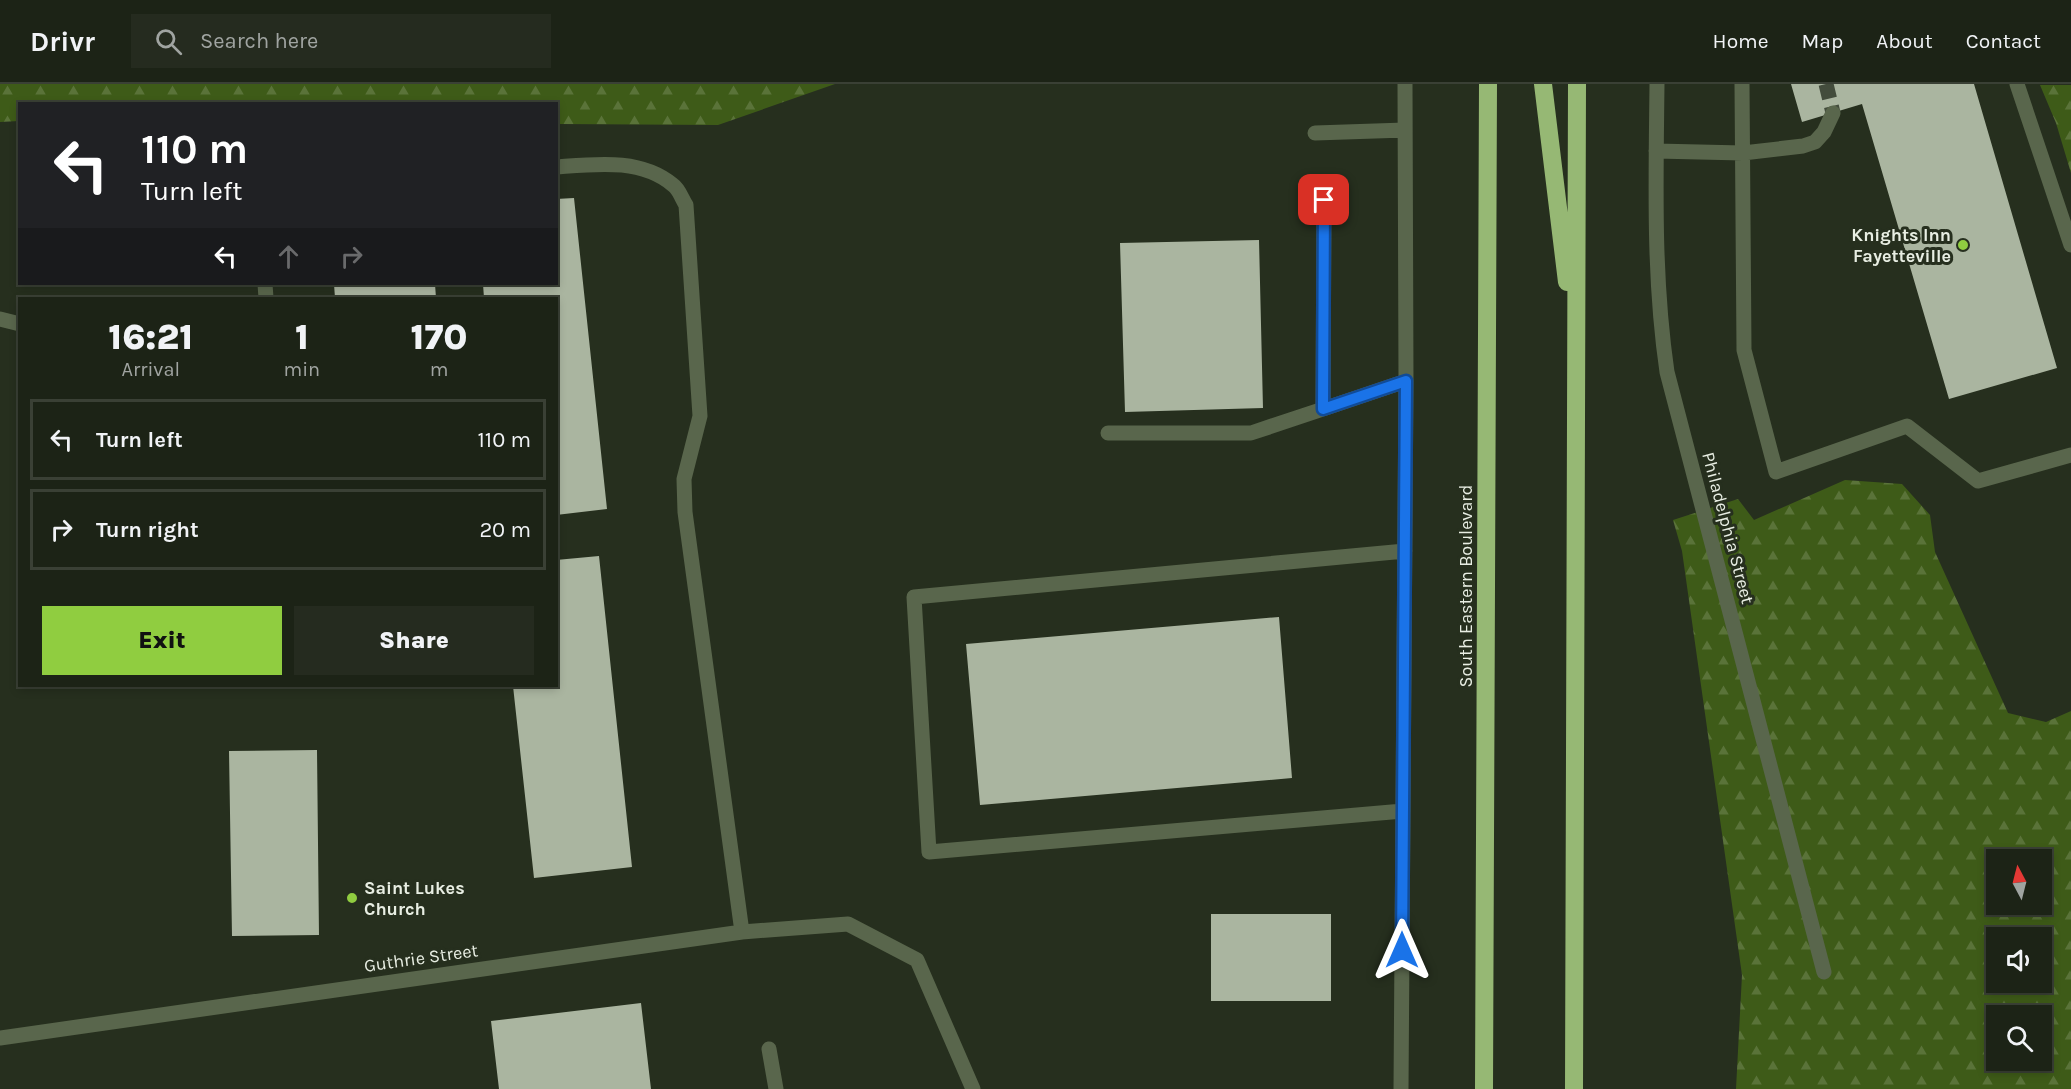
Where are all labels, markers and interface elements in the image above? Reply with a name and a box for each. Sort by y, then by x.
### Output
search box [131,14,551,68]
text: Drivr [30,25,95,58]
icon: search [152,25,185,58]
text: Search here [200,28,318,54]
text: Home [1713,29,1769,53]
text: Map [1802,29,1843,53]
text: About [1876,29,1933,53]
text: Contact [1966,29,2041,53]
text: 110 m [141,124,248,174]
icon: left [42,126,120,204]
pin [1298,174,1349,225]
text: Turn left [141,175,242,207]
icon: arrive [1307,183,1340,216]
place label: Knights Inn Fayetteville [1851,224,1951,267]
marker: Knights Inn Fayetteville [1956,238,1970,252]
icon: left [209,240,242,273]
icon: ahead [272,240,305,273]
icon: right [335,240,368,273]
text: 16:21 [108,316,193,358]
text: 1 [295,316,309,358]
text: 170 [411,316,468,358]
text: Arrival [121,358,180,381]
text: min [283,358,320,381]
text: m [430,358,448,381]
icon: left [45,423,78,456]
text: Turn left [96,427,183,453]
text: 110 m [478,427,531,453]
street label: Philadelphia Street [1697,450,1759,607]
street label: South Eastern Boulevard [1455,485,1477,688]
icon: right [45,513,78,546]
text: Turn right [96,517,199,543]
text: 20 m [479,517,531,543]
button: Exit [42,606,282,675]
button: Share [294,606,534,675]
north arrow [1986,849,2052,915]
map controls [1986,849,2052,1071]
place label: Saint Lukes Church [364,877,465,920]
marker: Saint Lukes Church [345,891,359,905]
position arrow [1370,918,1434,982]
button: sound [1986,927,2052,993]
street label: Guthrie Street [363,939,480,977]
button: search [1986,1005,2052,1071]

